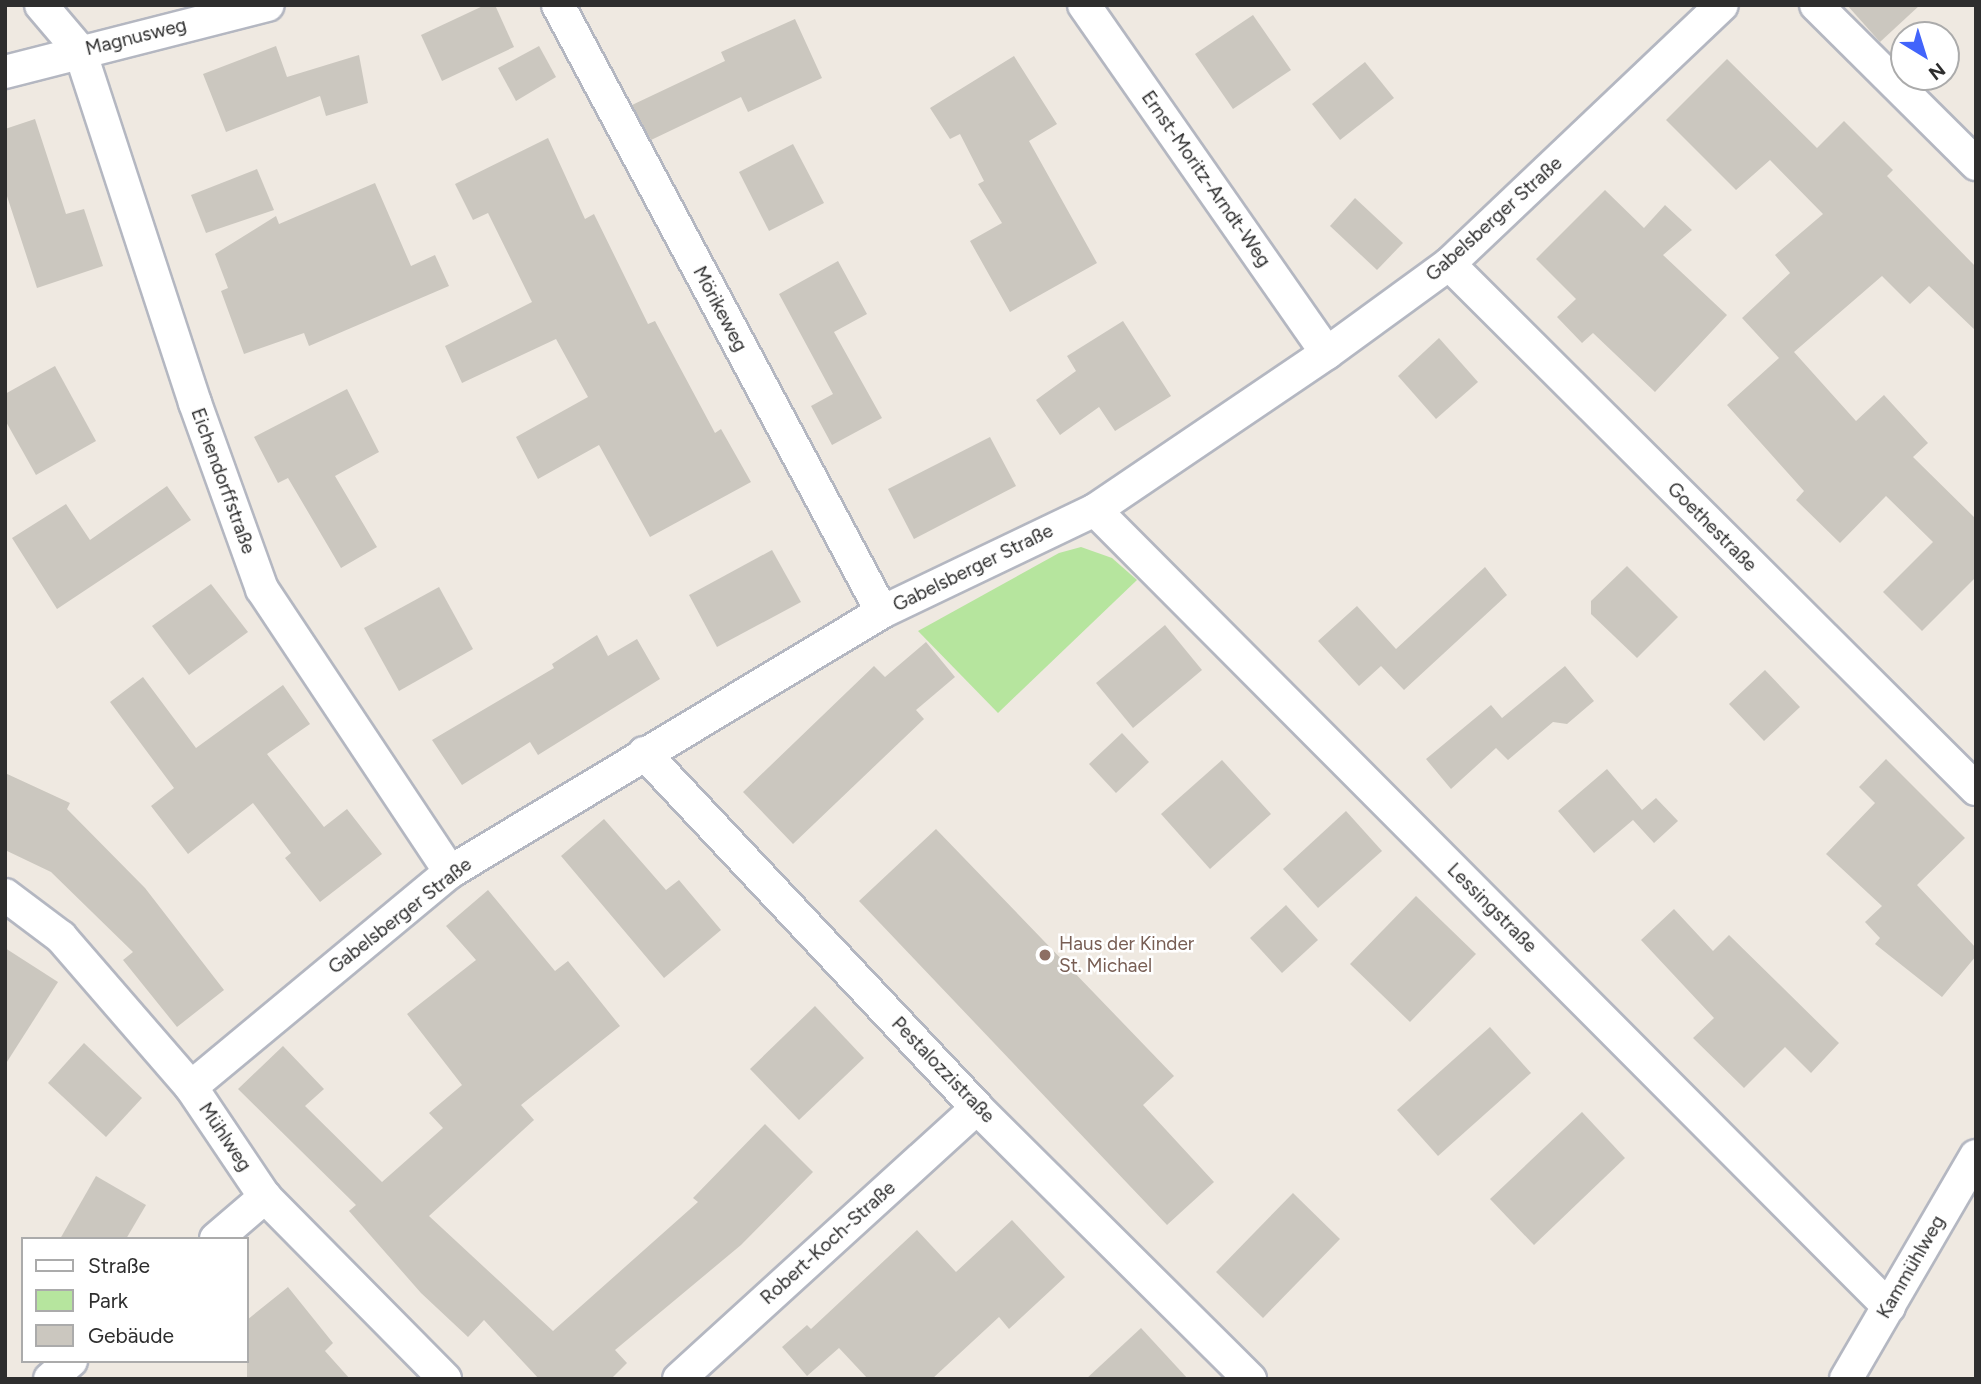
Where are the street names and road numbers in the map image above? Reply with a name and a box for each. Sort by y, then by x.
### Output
street label: Magnusweg [83,13,189,61]
street label: Ernst-Moritz-Arndt-Weg [1137,87,1275,271]
street label: Gabelsberger Straße [1421,152,1567,286]
street label: Mörikeweg [688,262,752,356]
street label: Eichendorffstraße [186,405,260,557]
street label: Goethestraße [1662,477,1762,577]
street label: Gabelsberger Straße [889,519,1057,617]
street label: Gabelsberger Straße [324,853,476,979]
street label: Lessingstraße [1442,858,1542,958]
street label: Pestalozzistraße [887,1012,999,1128]
street label: Mühlweg [194,1098,256,1176]
street label: Robert-Koch-Straße [756,1177,900,1309]
street label: Kammühlweg [1872,1211,1950,1323]

